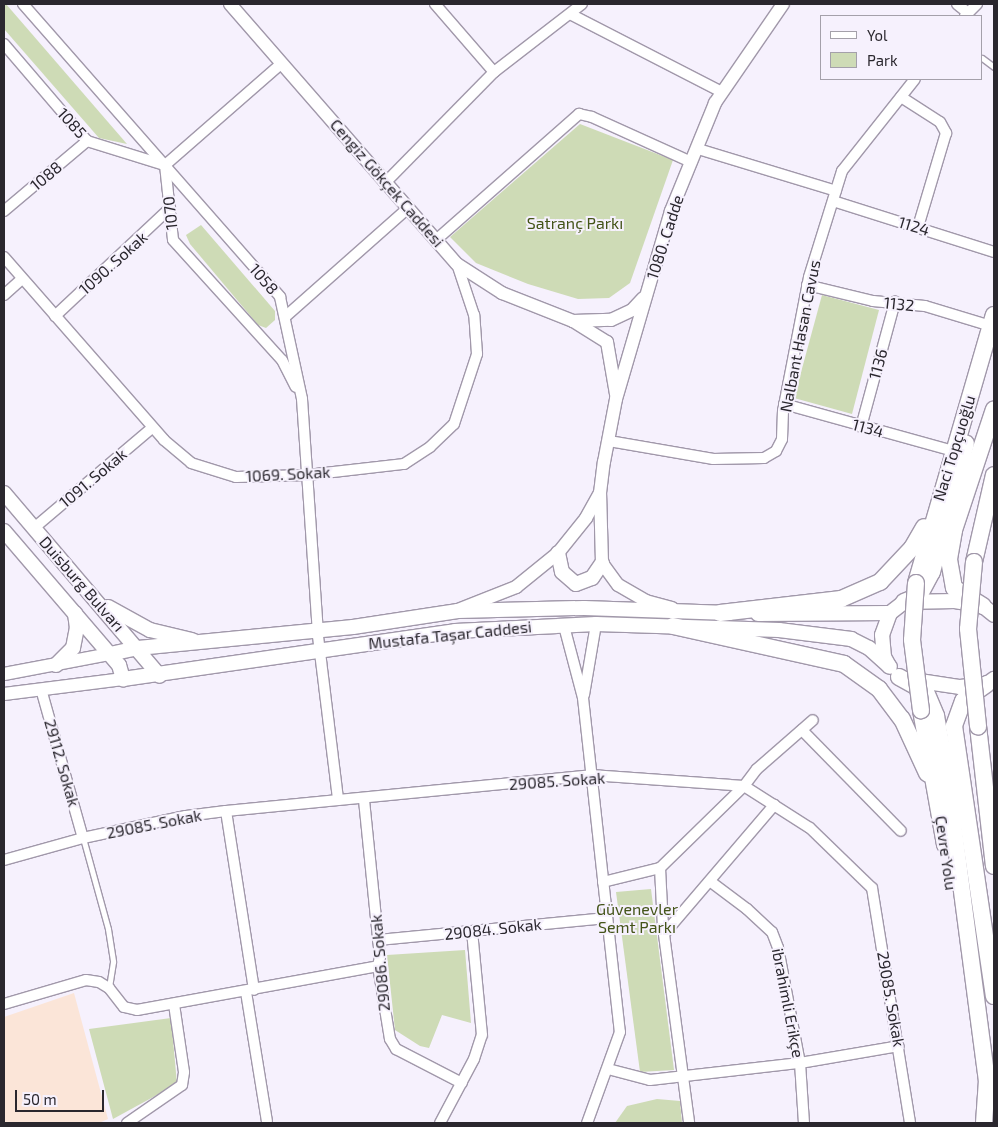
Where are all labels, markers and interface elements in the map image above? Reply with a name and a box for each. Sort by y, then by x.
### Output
legend [820,15,983,80]
text: Yol [867,26,888,44]
text: Park [867,51,898,69]
street label: 1085 [53,104,91,142]
street label: Cengiz Gökçek Caddesi [326,115,448,251]
street label: 1088 [26,157,66,195]
street label: 1080. Cadde [642,192,688,282]
street label: 1070 [159,195,181,231]
street label: 1124 [896,212,932,240]
park label: Satranç Parkı [527,213,623,233]
street label: 1090. Sokak [75,227,151,299]
street label: Nalbant Hasan Cavus [776,258,824,414]
street label: 1058 [246,260,282,298]
street label: 1132 [883,293,915,315]
street label: 1136 [865,347,891,381]
street label: Naci Topçuoğlu [929,393,979,503]
street label: 1134 [850,415,886,441]
street label: 1091. Sokak [55,444,131,512]
street label: 1069. Sokak [245,462,331,486]
street label: Duisburg Bulvarı [35,532,129,636]
street label: Mustafa Taşar Caddesi [367,617,533,653]
street label: 29112. Sokak [40,717,84,809]
street label: 29085. Sokak [508,768,606,794]
street label: 29085. Sokak [105,805,203,843]
street label: Çevre Yolu [931,814,961,892]
park label: Güvenevler Semt Parkı [596,899,678,937]
street label: 29086. Sokak [366,914,394,1012]
street label: 29084. Sokak [443,914,543,944]
street label: ibrahimli Erikçe [768,946,808,1060]
street label: 29085. Sokak [873,950,909,1048]
scale bar [18,1080,106,1112]
text: 50 m [23,1090,57,1108]

